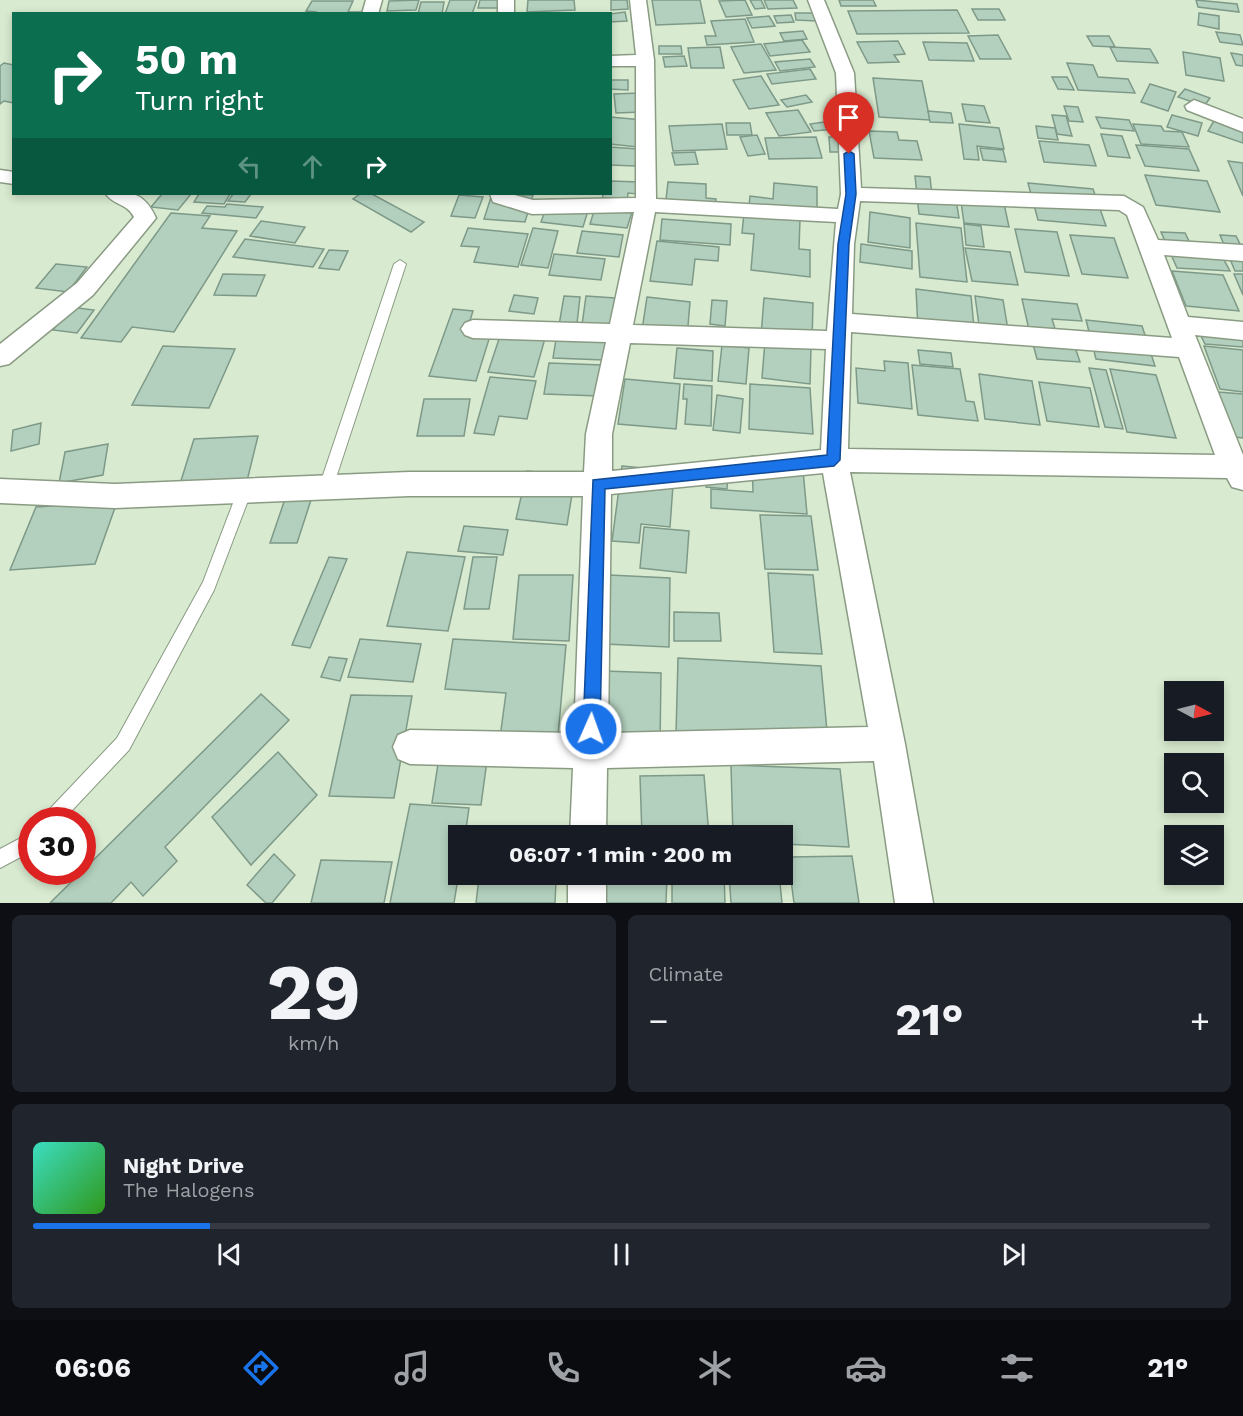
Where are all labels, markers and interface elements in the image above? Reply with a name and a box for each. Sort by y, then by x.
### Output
text: 50 m [135,35,238,84]
icon: right [36,36,114,114]
text: Turn right [135,85,264,117]
pin [823,92,874,154]
icon: arrive [832,101,865,134]
icon: left [233,150,266,183]
icon: ahead [296,150,329,183]
icon: right [359,150,392,183]
north arrow [1164,681,1224,741]
map controls [1164,681,1224,885]
position arrow [559,697,623,761]
button: search [1164,753,1224,813]
speed limit sign: 30 [18,807,96,885]
button: layers [1164,825,1224,885]
text: 06:07 · 1 min · 200 m [509,842,732,867]
text: 29 [266,946,361,1038]
text: Climate [649,962,724,986]
text: 21° [895,993,964,1046]
text: − [649,1001,668,1040]
text: + [1190,1001,1210,1040]
text: km/h [288,1031,340,1055]
text: Night Drive [123,1153,244,1178]
text: The Halogens [123,1178,255,1202]
icon: previous [213,1238,246,1271]
icon: pause [605,1238,638,1271]
icon: next [997,1238,1030,1271]
icon: directions [240,1347,282,1389]
icon: music [391,1347,433,1389]
icon: phone [542,1347,584,1389]
icon: climate [694,1347,736,1389]
icon: car [845,1347,887,1389]
icon: filters [996,1347,1038,1389]
text: 06:06 [55,1352,131,1384]
text: 21° [1147,1352,1188,1384]

